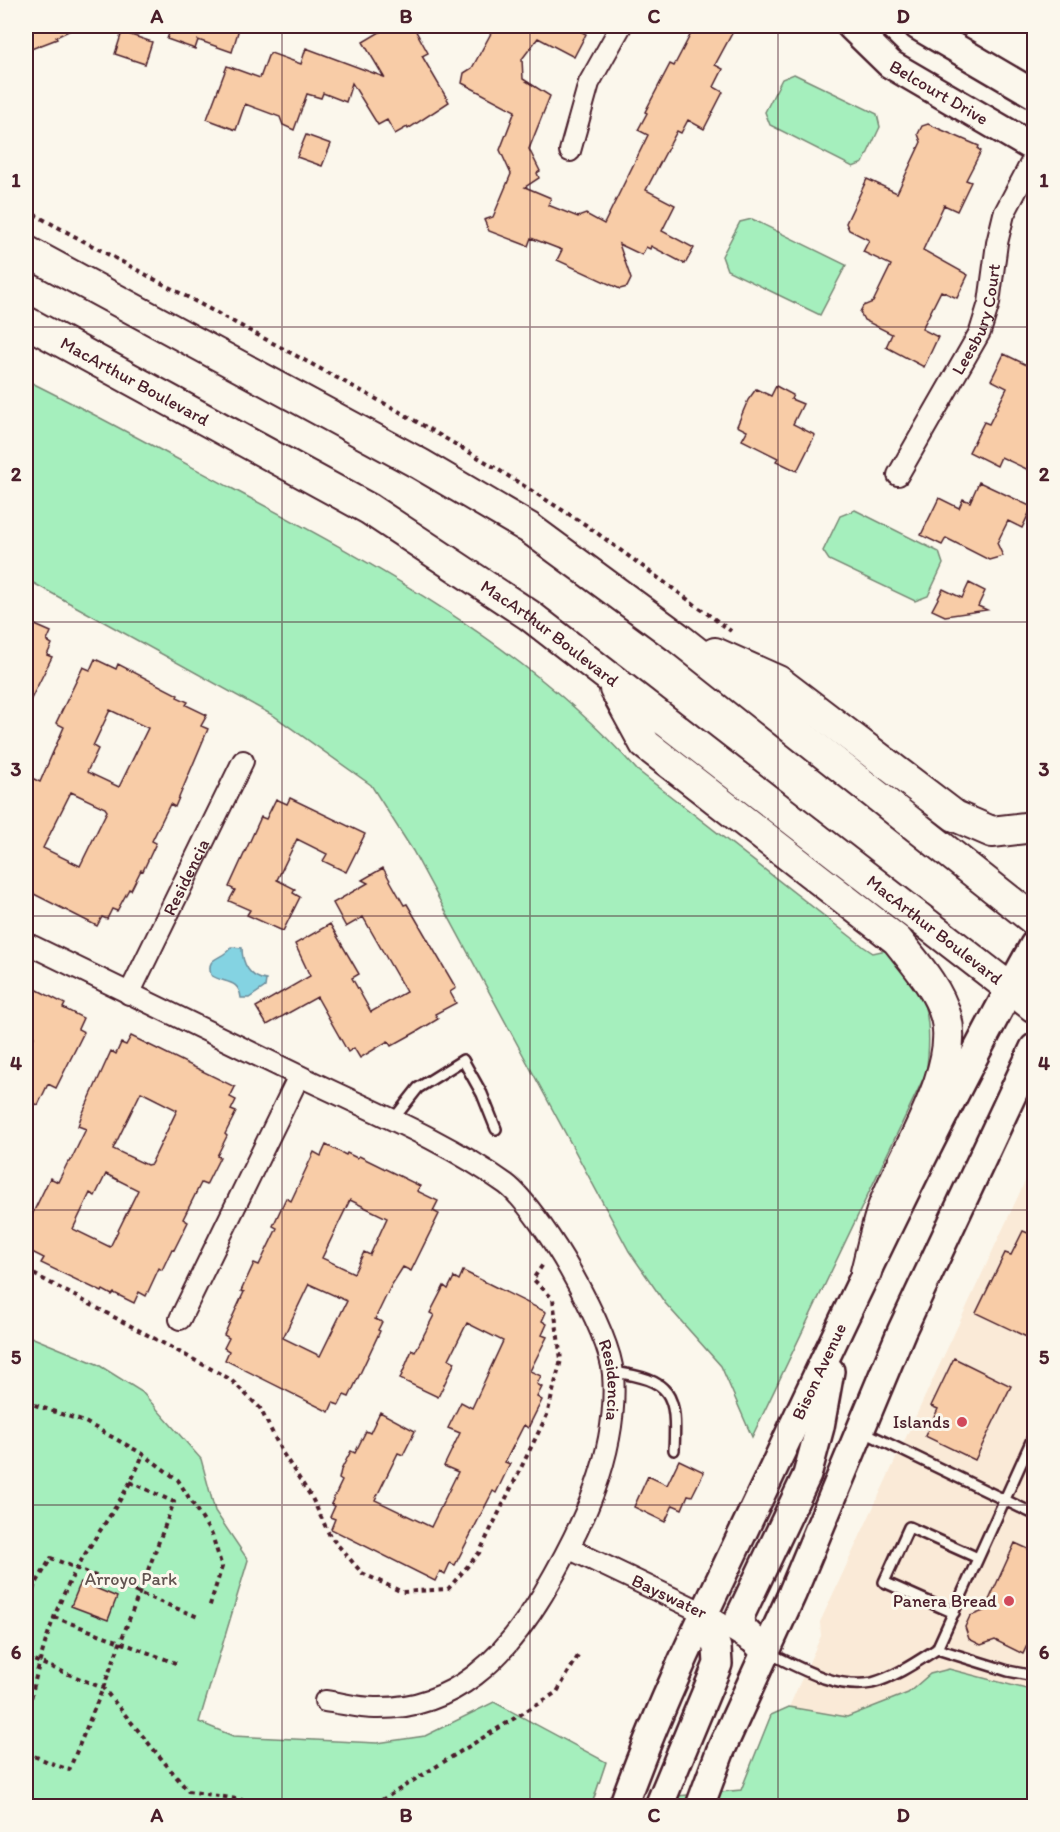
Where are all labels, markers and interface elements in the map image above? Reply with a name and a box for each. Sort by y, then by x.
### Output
text: A [150,4,164,28]
text: B [400,4,413,28]
text: C [648,4,661,28]
text: D [896,4,910,28]
street label: Belcourt Drive [885,55,992,130]
text: 1 [11,168,21,192]
text: 1 [1039,168,1049,192]
street label: Leesbury Court [947,262,1005,379]
street label: MacArthur Boulevard [57,332,213,431]
text: 2 [11,462,22,486]
text: 2 [1039,462,1050,486]
street label: MacArthur Boulevard [476,575,623,692]
text: 3 [11,757,22,781]
text: 3 [1039,757,1050,781]
street label: Residencia [158,835,214,919]
street label: MacArthur Boulevard [862,870,1007,990]
text: 4 [10,1051,22,1075]
text: 4 [1038,1051,1050,1075]
street label: Bison Avenue [787,1319,851,1423]
street label: Residencia [594,1336,625,1422]
text: 5 [11,1345,22,1369]
text: 5 [1039,1345,1050,1369]
place label: Islands [893,1411,950,1433]
marker: Islands [955,1415,969,1429]
park label: Arroyo Park [85,1568,177,1590]
street label: Bayswater [628,1569,711,1624]
place label: Panera Bread [893,1590,997,1612]
marker: Panera Bread [1002,1594,1016,1608]
text: 6 [11,1640,22,1664]
text: 6 [1039,1640,1050,1664]
text: A [150,1803,164,1827]
text: B [400,1803,413,1827]
text: C [648,1803,661,1827]
text: D [896,1803,910,1827]

